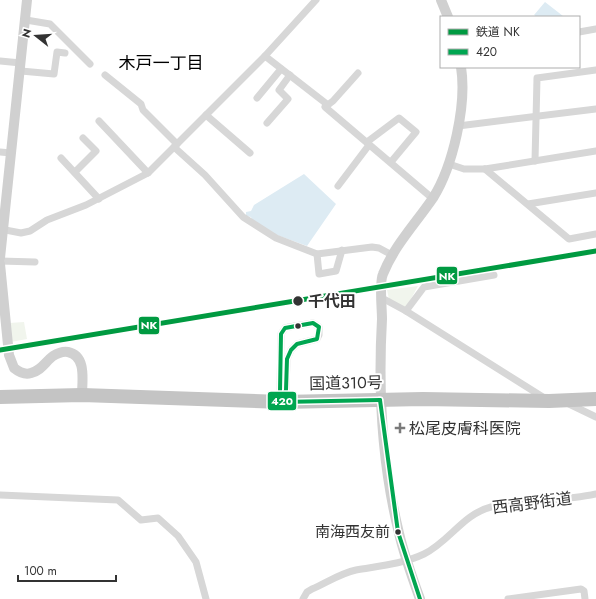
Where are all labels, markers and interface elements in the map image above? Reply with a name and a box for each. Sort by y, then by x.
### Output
north arrow [16,16,56,56]
legend [440,16,580,68]
text: 鉄道 NK [476,23,520,41]
text: N [18,27,35,40]
text: 420 [476,43,497,61]
district label: 木戸一丁目 [119,51,204,75]
line badge: NK [436,266,458,285]
text: NK [439,268,456,284]
place label: 千代田 [308,290,356,313]
marker: 千代田 [291,294,305,308]
line badge: NK [138,316,160,335]
text: NK [141,317,158,333]
unlabelled marker [293,321,303,331]
street label: 国道310号 [309,371,383,395]
line badge: 420 [267,391,297,411]
text: 420 [271,393,293,409]
place label: 松尾皮膚科医院 [409,417,521,440]
marker: 松尾皮膚科医院 [394,422,406,434]
street label: 西高野街道 [491,487,573,519]
place label: 南海西友前 [315,521,390,543]
marker: 南海西友前 [393,527,403,537]
scale bar [18,557,116,583]
text: 100 m [24,562,57,580]

